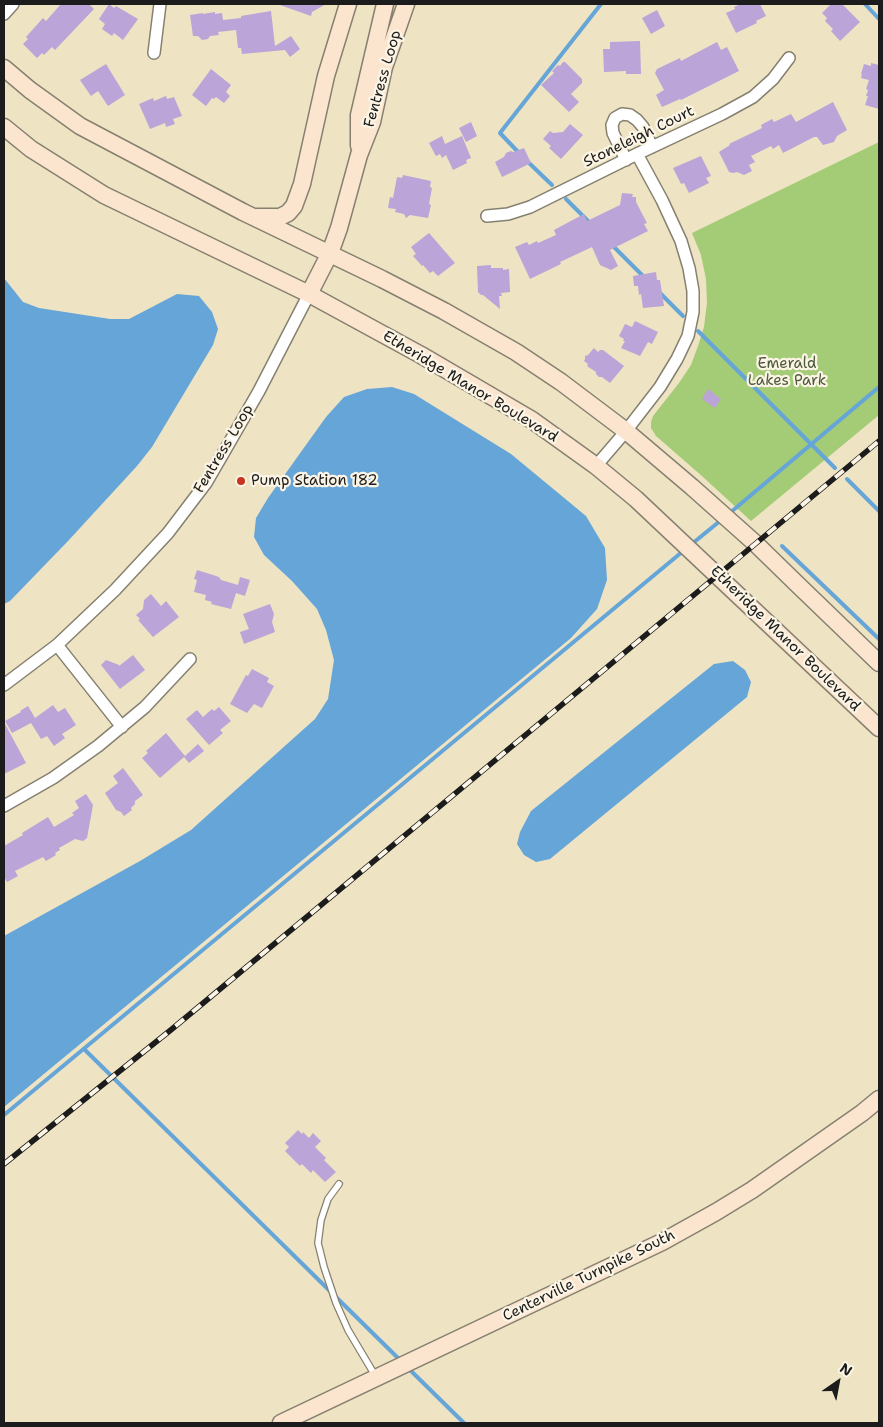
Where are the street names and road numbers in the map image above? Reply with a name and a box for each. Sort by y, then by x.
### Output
street label: Fentress Loop [361,28,405,130]
street label: Stoneleigh Court [581,102,697,172]
street label: Etheridge Manor Boulevard [379,327,561,447]
street label: Fentress Loop [191,401,257,497]
street label: Etheridge Manor Boulevard [706,563,864,715]
street label: Centerville Turnpike South [500,1226,678,1326]

